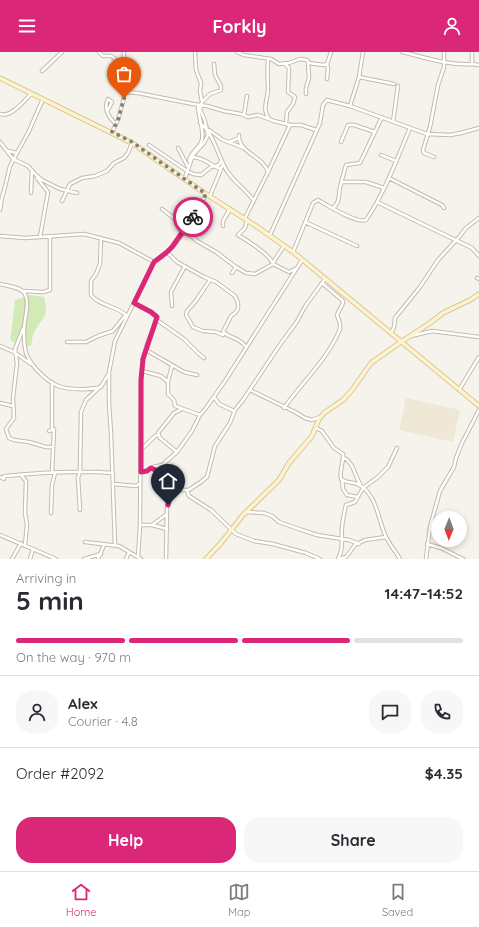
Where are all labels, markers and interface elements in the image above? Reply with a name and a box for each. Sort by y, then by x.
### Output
icon: menu [16,15,38,37]
text: Forkly [212,15,267,38]
icon: person [441,15,463,37]
pin [107,57,141,98]
icon: bag [113,63,135,85]
courier [173,197,213,237]
icon: bike [182,206,204,228]
pin [151,464,185,505]
icon: home [157,470,179,492]
north arrow [431,511,467,547]
map controls [431,511,467,547]
text: Arriving in [16,570,76,586]
text: 5 min [16,584,84,617]
text: 14:47–14:52 [385,584,463,603]
text: On the way · 970 m [16,649,131,665]
button: person [16,691,58,733]
button: chat [369,691,411,733]
button: phone [421,691,463,733]
text: Alex [68,694,98,713]
text: Courier · 4.8 [68,713,138,729]
text: Order #2092 [16,764,104,783]
text: $4.35 [425,764,463,783]
button: Help [16,817,236,863]
button: Share [244,817,463,863]
tab: Home [66,881,97,919]
tab: Map [228,881,250,919]
tab: Saved [382,881,413,919]

